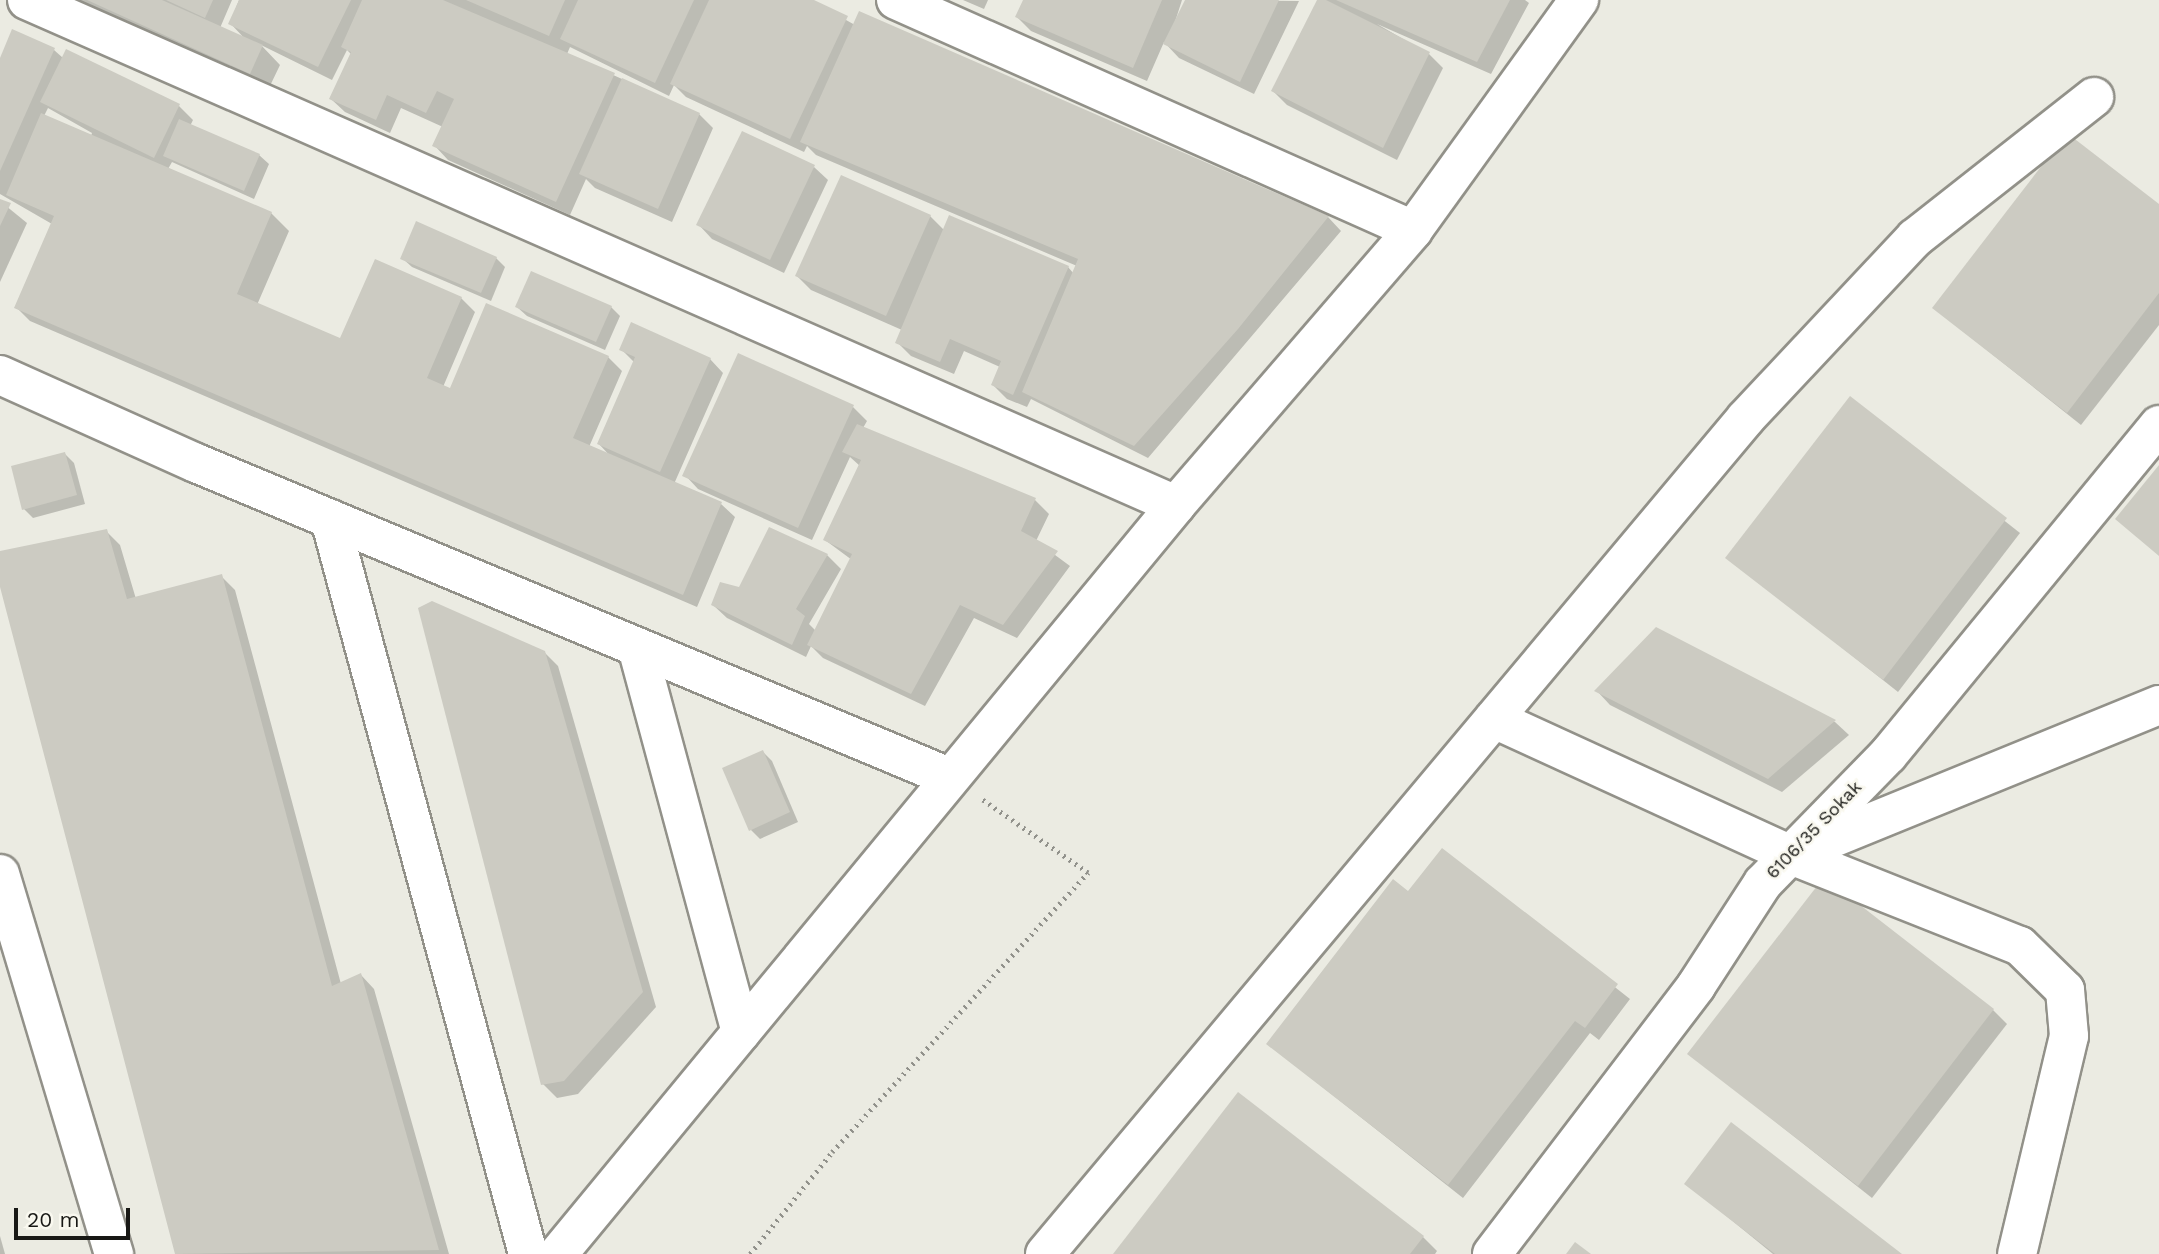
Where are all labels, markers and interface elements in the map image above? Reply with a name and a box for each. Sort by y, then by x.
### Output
street label: 6106/35 Sokak [1762,777,1866,883]
scale bar [18,1194,133,1238]
text: 20 m [27,1207,79,1232]

